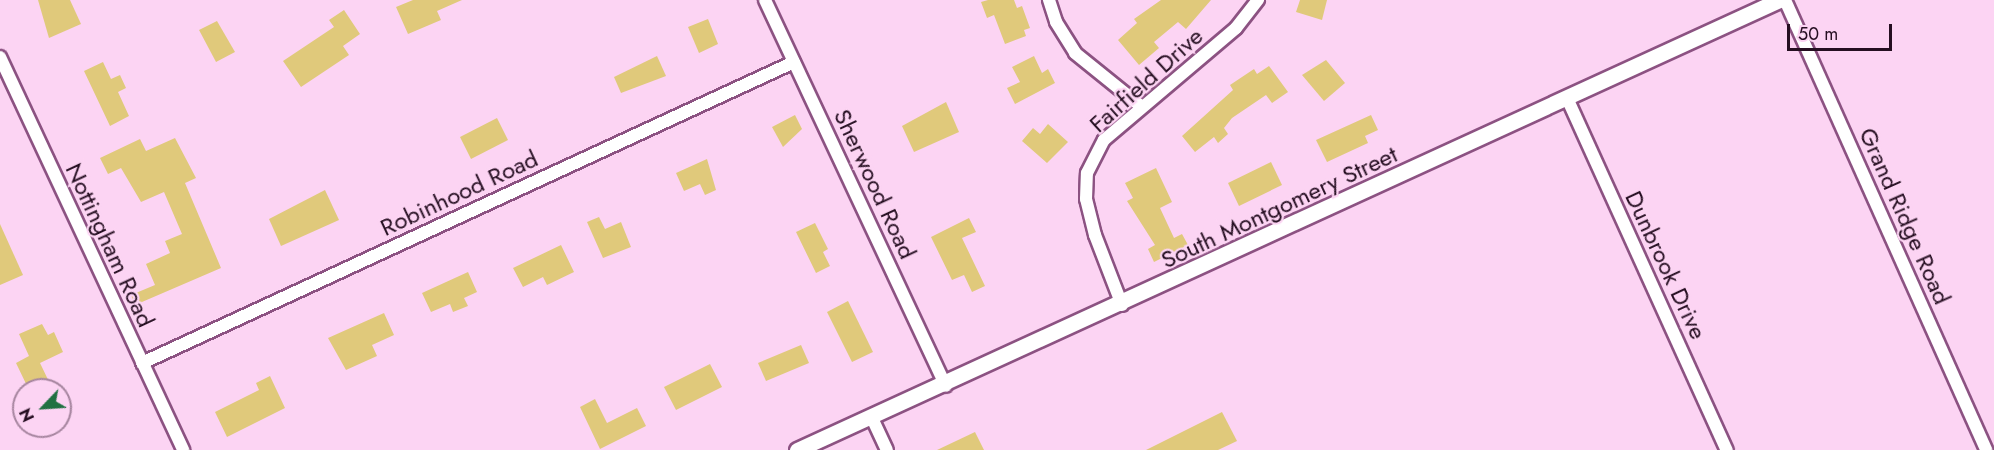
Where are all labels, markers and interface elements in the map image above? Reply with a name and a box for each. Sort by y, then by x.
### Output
scale bar [1790,12,1895,50]
text: 50 m [1798,21,1838,47]
street label: Fairfield Drive [1083,22,1209,138]
street label: Sherwood Road [828,105,922,263]
street label: Grand Ridge Road [1853,123,1957,309]
street label: South Montgomery Street [1156,140,1402,274]
street label: Robinhood Road [376,144,542,242]
street label: Nottingham Road [59,158,161,332]
street label: Dunbrook Drive [1619,186,1713,344]
north arrow [12,378,72,438]
text: N [14,404,40,426]

